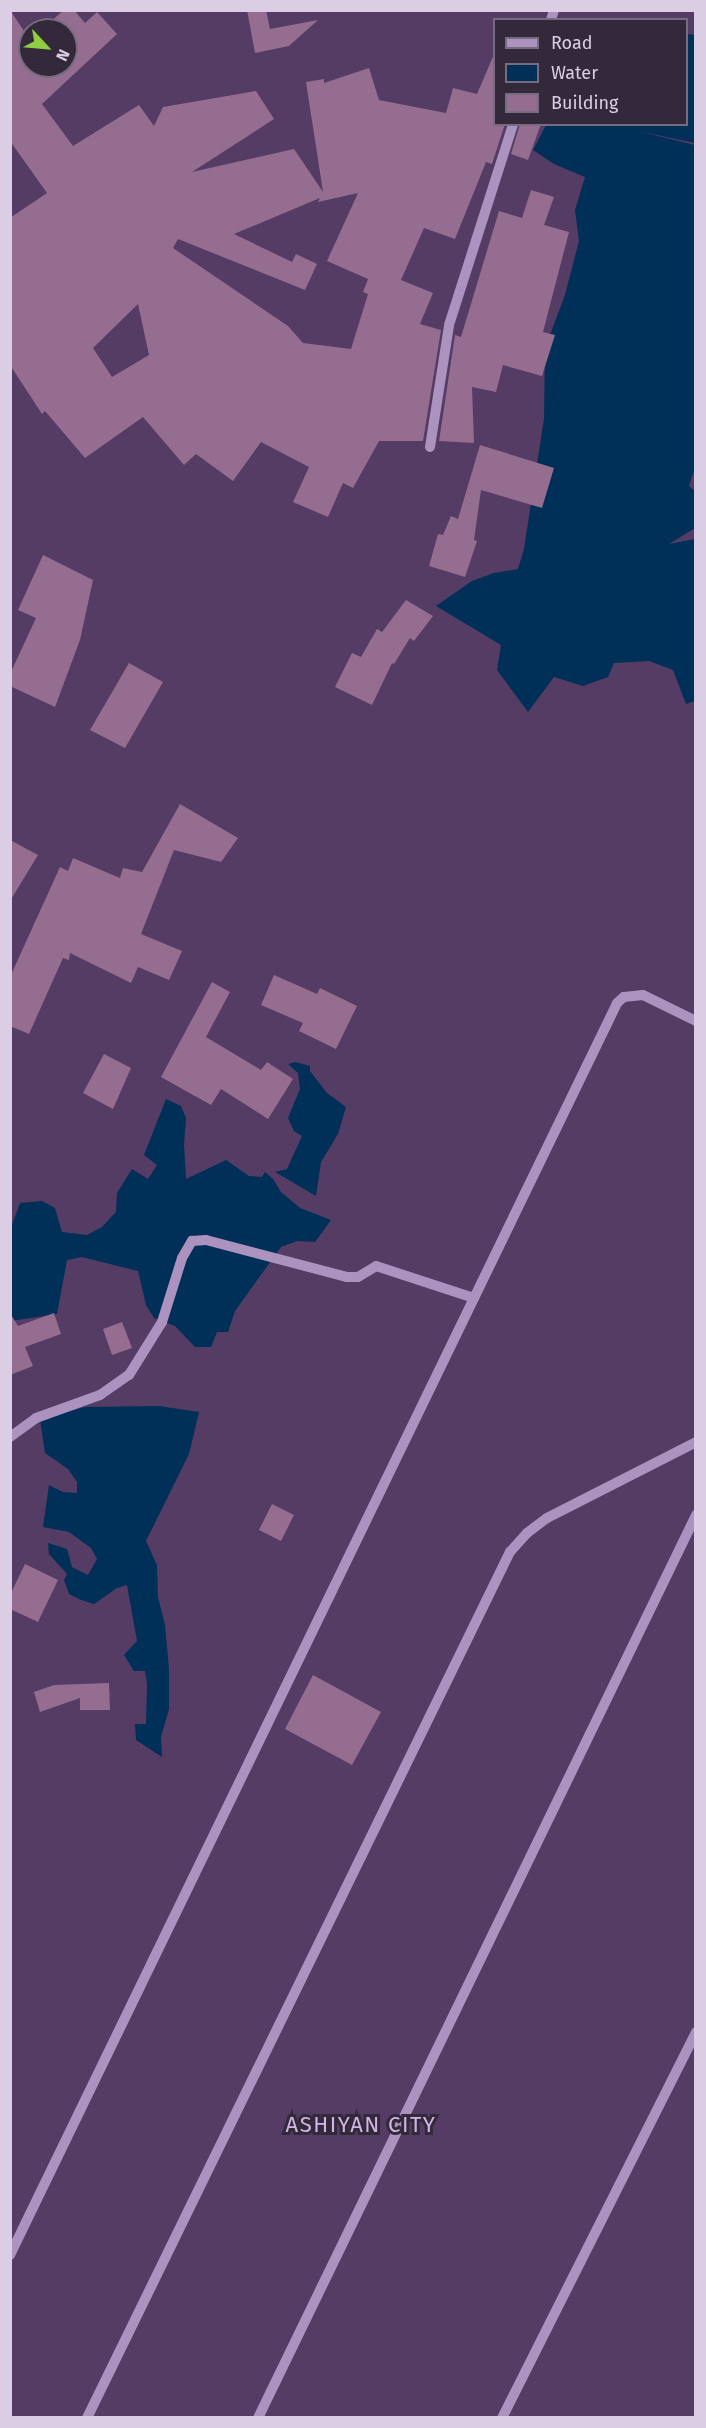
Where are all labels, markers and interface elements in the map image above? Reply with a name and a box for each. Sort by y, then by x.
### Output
north arrow [18,18,78,78]
legend [493,18,688,126]
text: Road [551,32,593,54]
text: N [52,46,74,64]
text: Water [551,62,598,84]
text: Building [551,92,618,114]
district label: ASHIYAN CITY [286,2112,436,2138]

